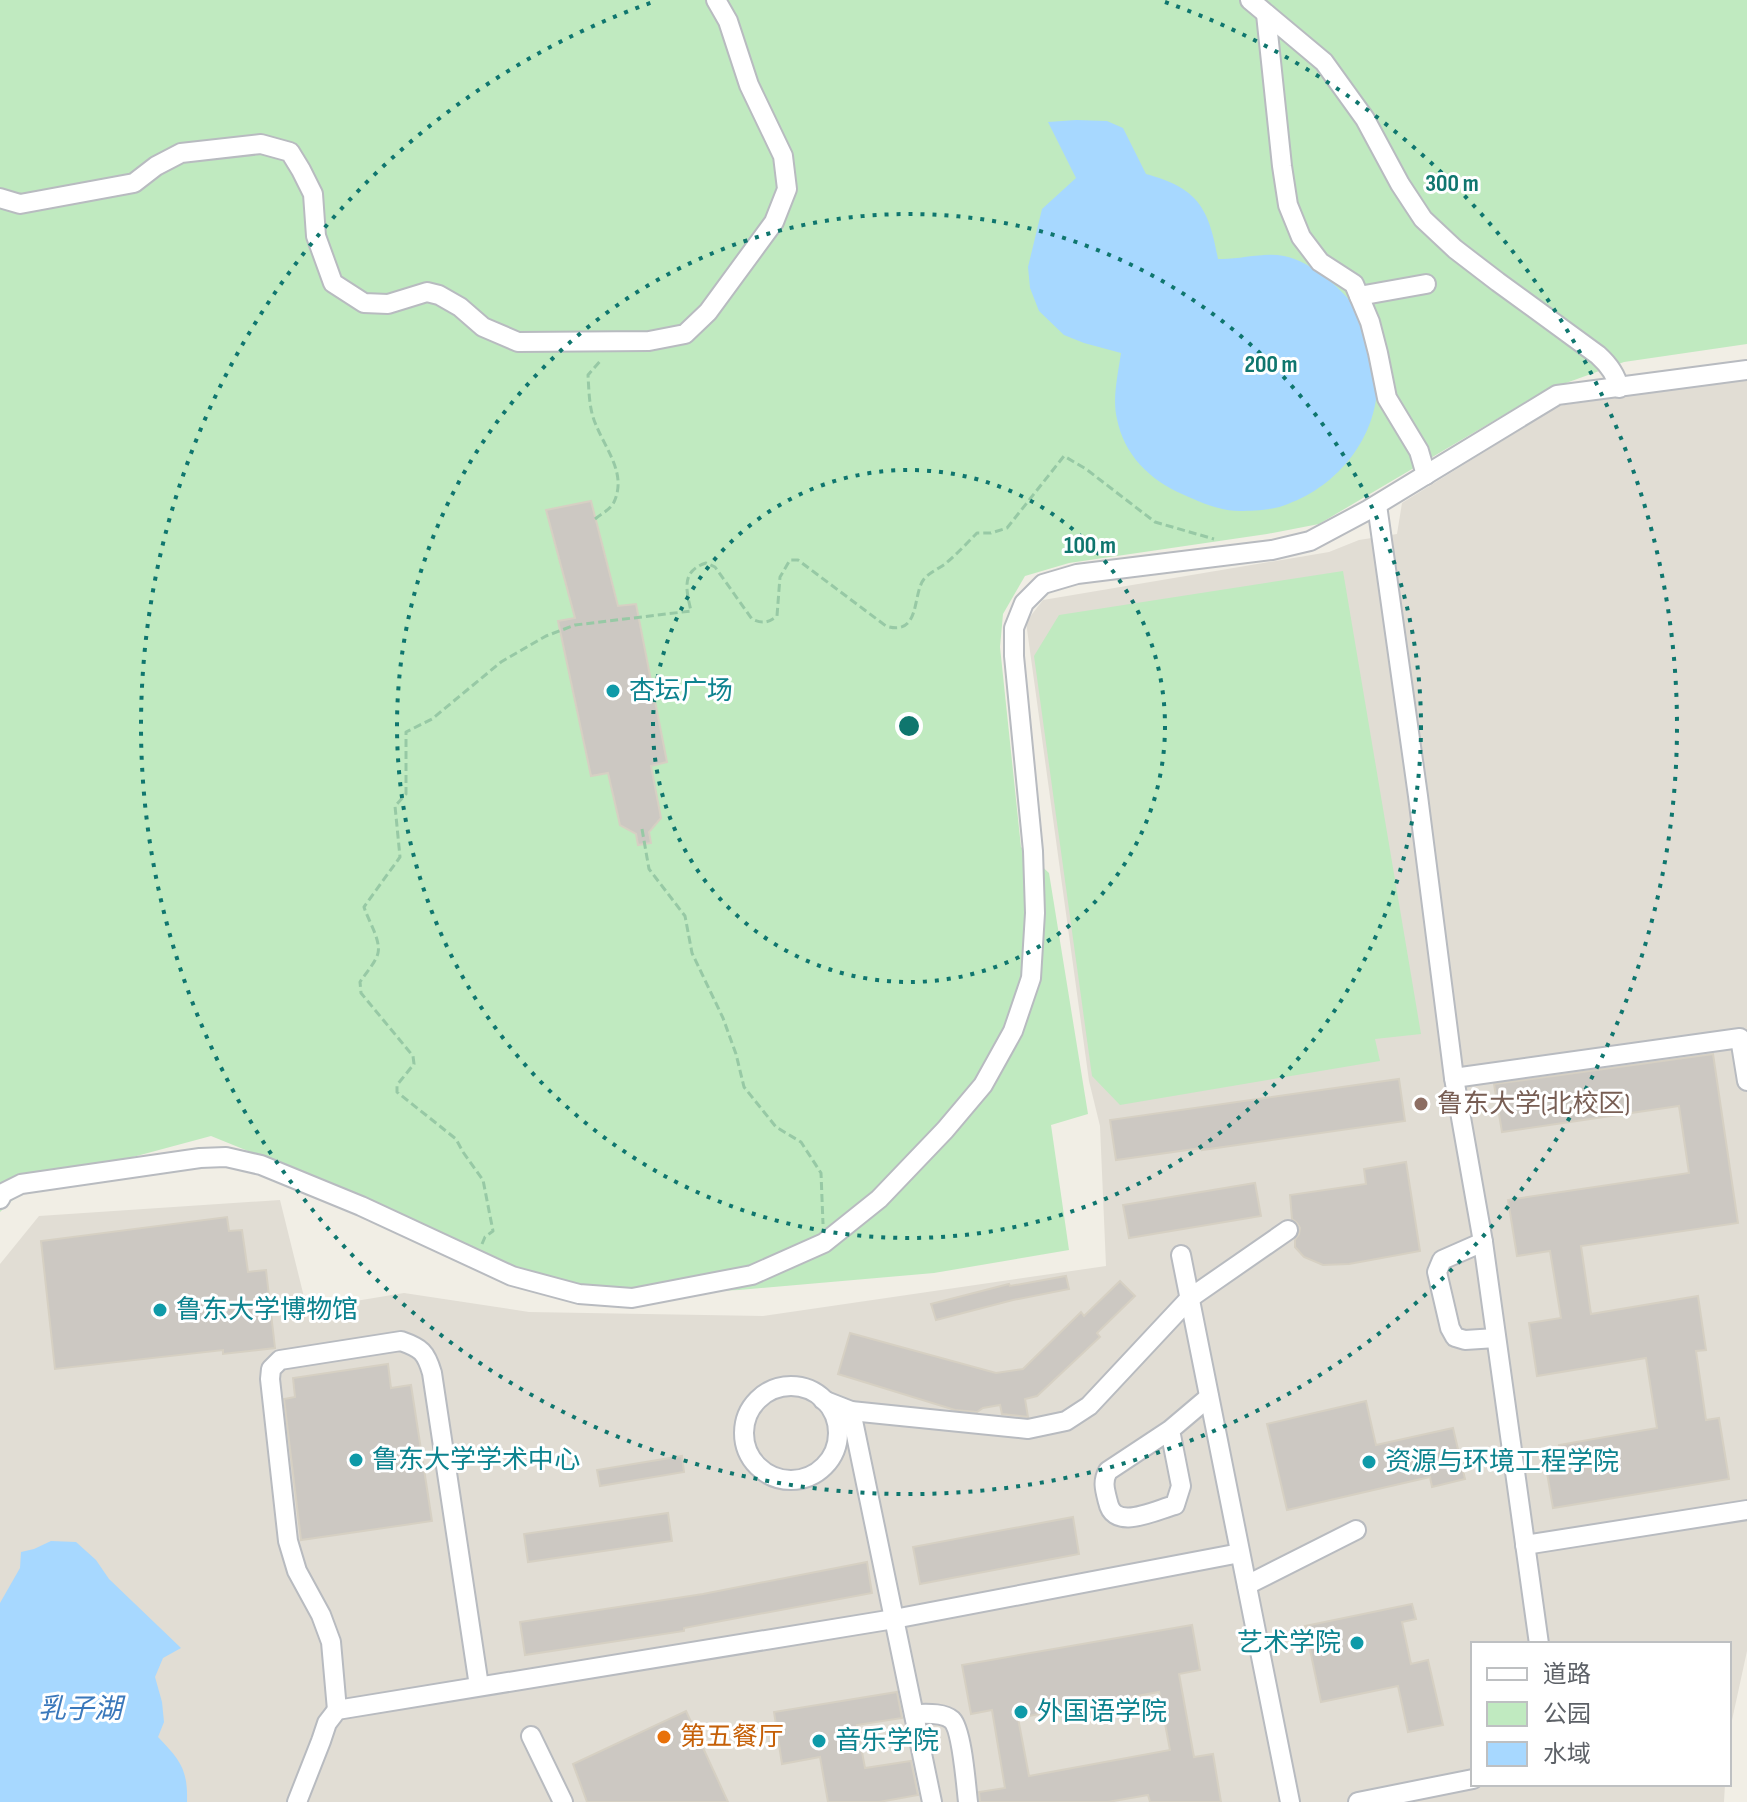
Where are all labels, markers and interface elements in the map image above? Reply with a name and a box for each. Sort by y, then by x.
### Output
text: 300 m [1425,169,1479,198]
text: 200 m [1244,350,1298,379]
text: 100 m [1064,531,1116,560]
place label: 杏坛广场 [629,676,733,707]
marker: 杏坛广场 [604,682,622,700]
centre of rings [895,712,923,740]
place label: 鲁东大学(北校区) [1437,1089,1630,1120]
marker: 鲁东大学(北校区) [1412,1095,1430,1113]
place label: 鲁东大学博物馆 [176,1295,358,1326]
marker: 鲁东大学博物馆 [151,1301,169,1319]
place label: 鲁东大学学术中心 [372,1445,580,1476]
place label: 资源与环境工程学院 [1385,1447,1619,1478]
marker: 鲁东大学学术中心 [347,1451,365,1469]
marker: 资源与环境工程学院 [1360,1453,1378,1471]
place label: 艺术学院 [1237,1628,1341,1659]
marker: 艺术学院 [1348,1634,1366,1652]
legend [1471,1642,1731,1786]
text: 道路 [1543,1660,1591,1689]
water label: 乳子湖 [38,1693,126,1726]
place label: 外国语学院 [1037,1697,1167,1728]
text: 公园 [1543,1700,1591,1729]
marker: 外国语学院 [1012,1703,1030,1721]
place label: 第五餐厅 [680,1722,784,1753]
place label: 音乐学院 [835,1726,939,1757]
marker: 第五餐厅 [655,1728,673,1746]
marker: 音乐学院 [810,1732,828,1750]
text: 水域 [1543,1740,1591,1769]

